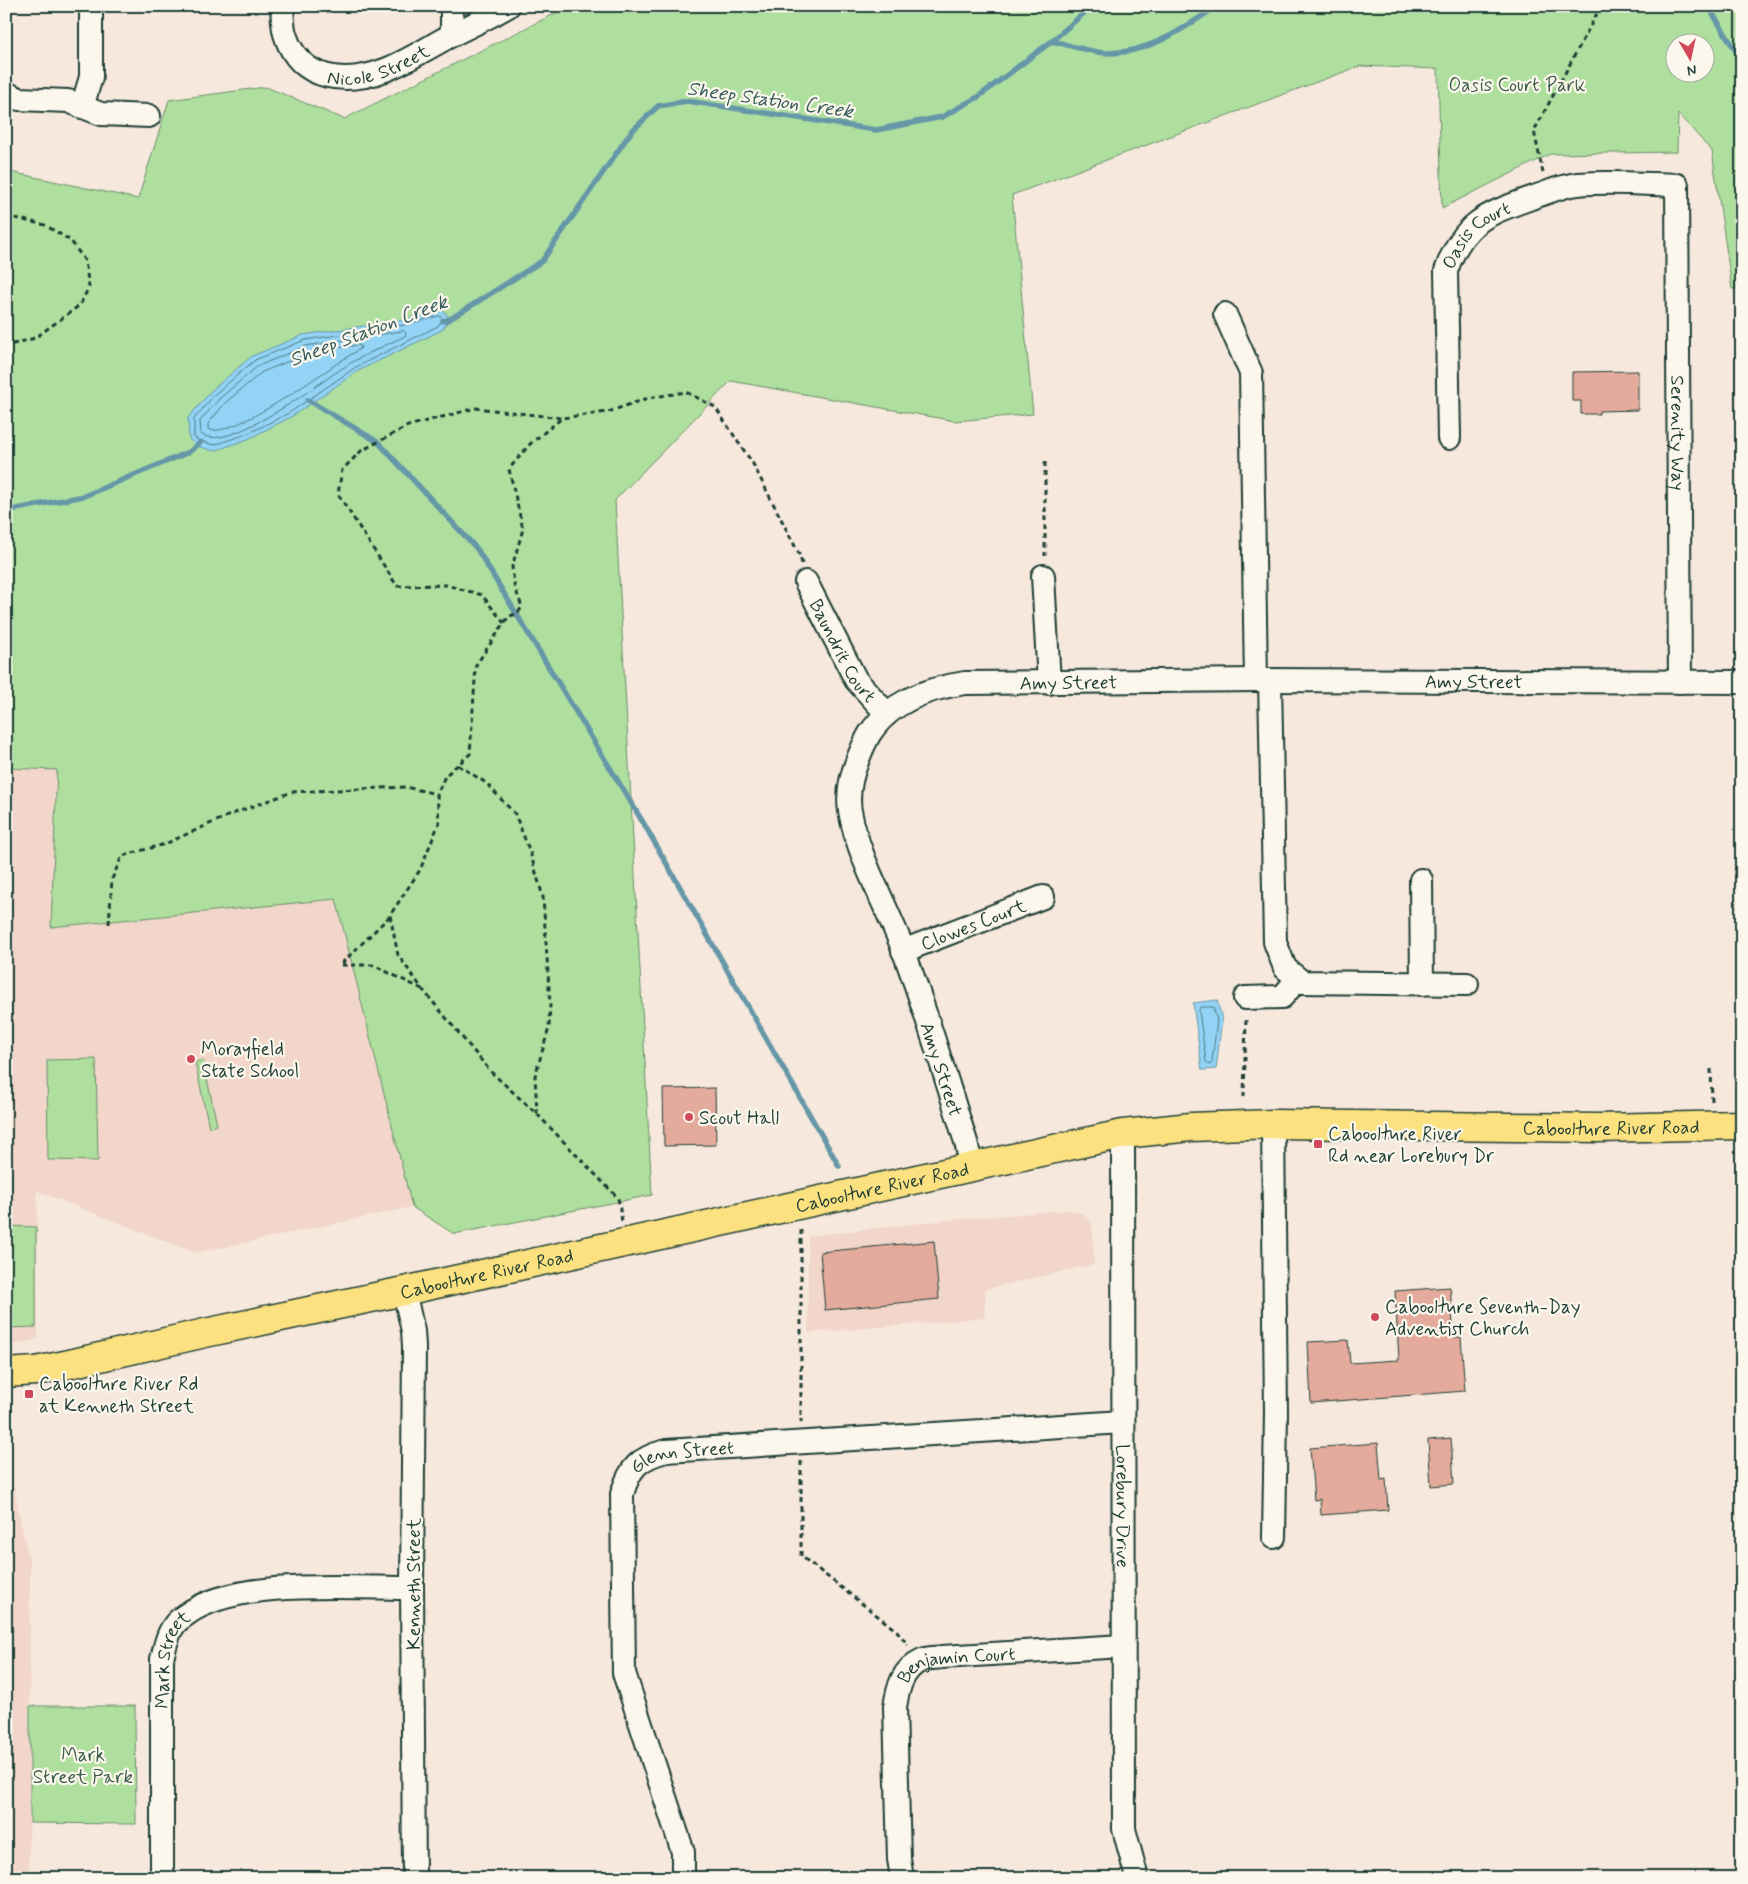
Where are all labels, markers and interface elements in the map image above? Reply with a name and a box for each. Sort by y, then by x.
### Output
north arrow [1666,32,1716,82]
street label: Nicole Street [326,39,434,92]
text: N [1686,60,1698,79]
park label: Oasis Court Park [1448,73,1586,98]
water label: Sheep Station Creek [685,75,856,126]
street label: Oasis Court [1437,196,1514,273]
water label: Sheep Station Creek [286,288,453,374]
street label: Serenity Way [1664,375,1690,491]
street label: Baundrit Court [803,595,881,708]
street label: Amy Street [1020,670,1118,696]
street label: Amy Street [1425,670,1523,695]
street label: Clowes Court [917,894,1030,957]
street label: Amy Street [914,1019,968,1120]
place label: Morayfield State School [201,1037,299,1084]
marker: Morayfield State School [185,1053,197,1065]
place label: Scout Hall [699,1106,779,1131]
marker: Scout Hall [683,1111,695,1123]
street label: Caboolture River Road [1522,1115,1700,1142]
place label: Caboolture River Rd near Lorebury Dr [1328,1122,1494,1169]
marker: Caboolture River Rd near Lorebury Dr [1312,1138,1324,1150]
street label: Caboolture River Road [793,1157,971,1219]
street label: Caboolture River Road [398,1243,576,1306]
place label: Caboolture Seventh-Day Adventist Church [1385,1295,1580,1342]
marker: Caboolture Seventh-Day Adventist Church [1369,1311,1381,1323]
place label: Caboolture River Rd at Kenneth Street [39,1372,198,1419]
marker: Caboolture River Rd at Kenneth Street [23,1388,35,1400]
street label: Glenn Street [625,1436,735,1479]
street label: Lorebury Drive [1109,1444,1135,1568]
street label: Kenneth Street [402,1518,427,1650]
street label: Mark Street [151,1605,196,1709]
street label: Benjamin Court [892,1642,1016,1688]
park label: Mark Street Park [33,1743,134,1790]

